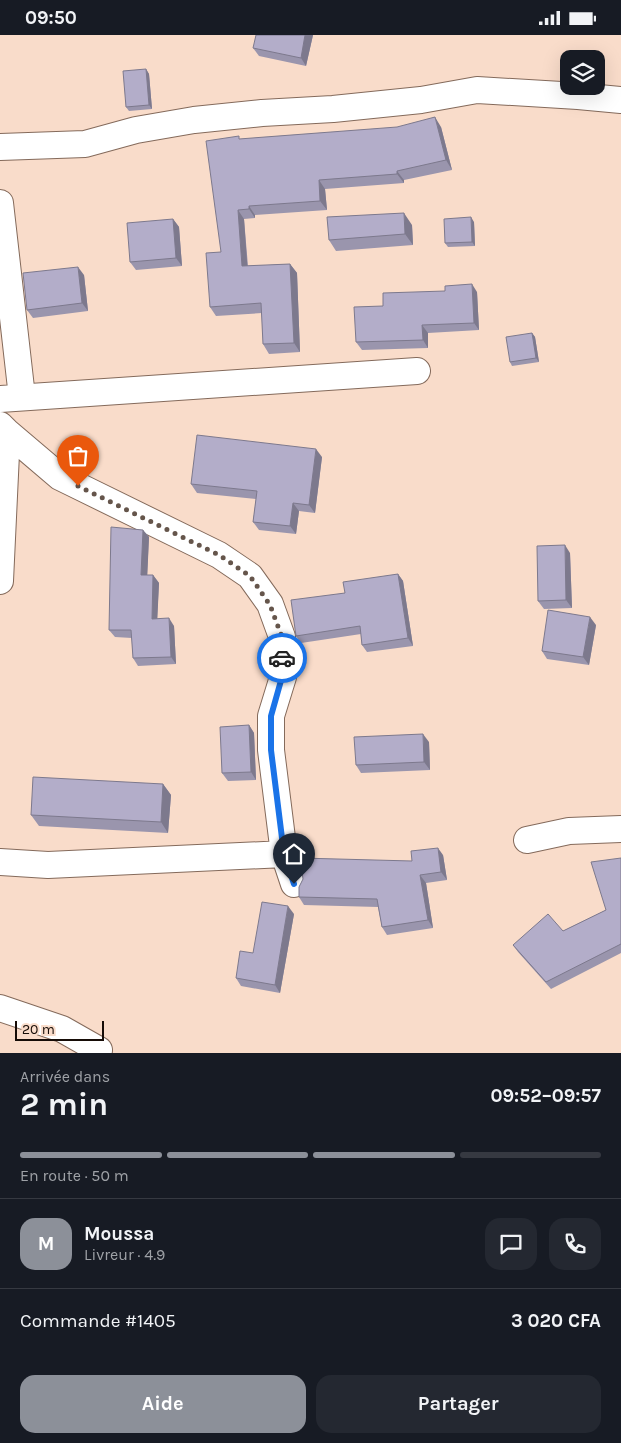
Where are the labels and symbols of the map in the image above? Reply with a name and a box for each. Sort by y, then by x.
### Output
pin [57,435,99,486]
courier [257,633,307,683]
pin [273,833,315,884]
scale bar [15,1018,104,1041]

